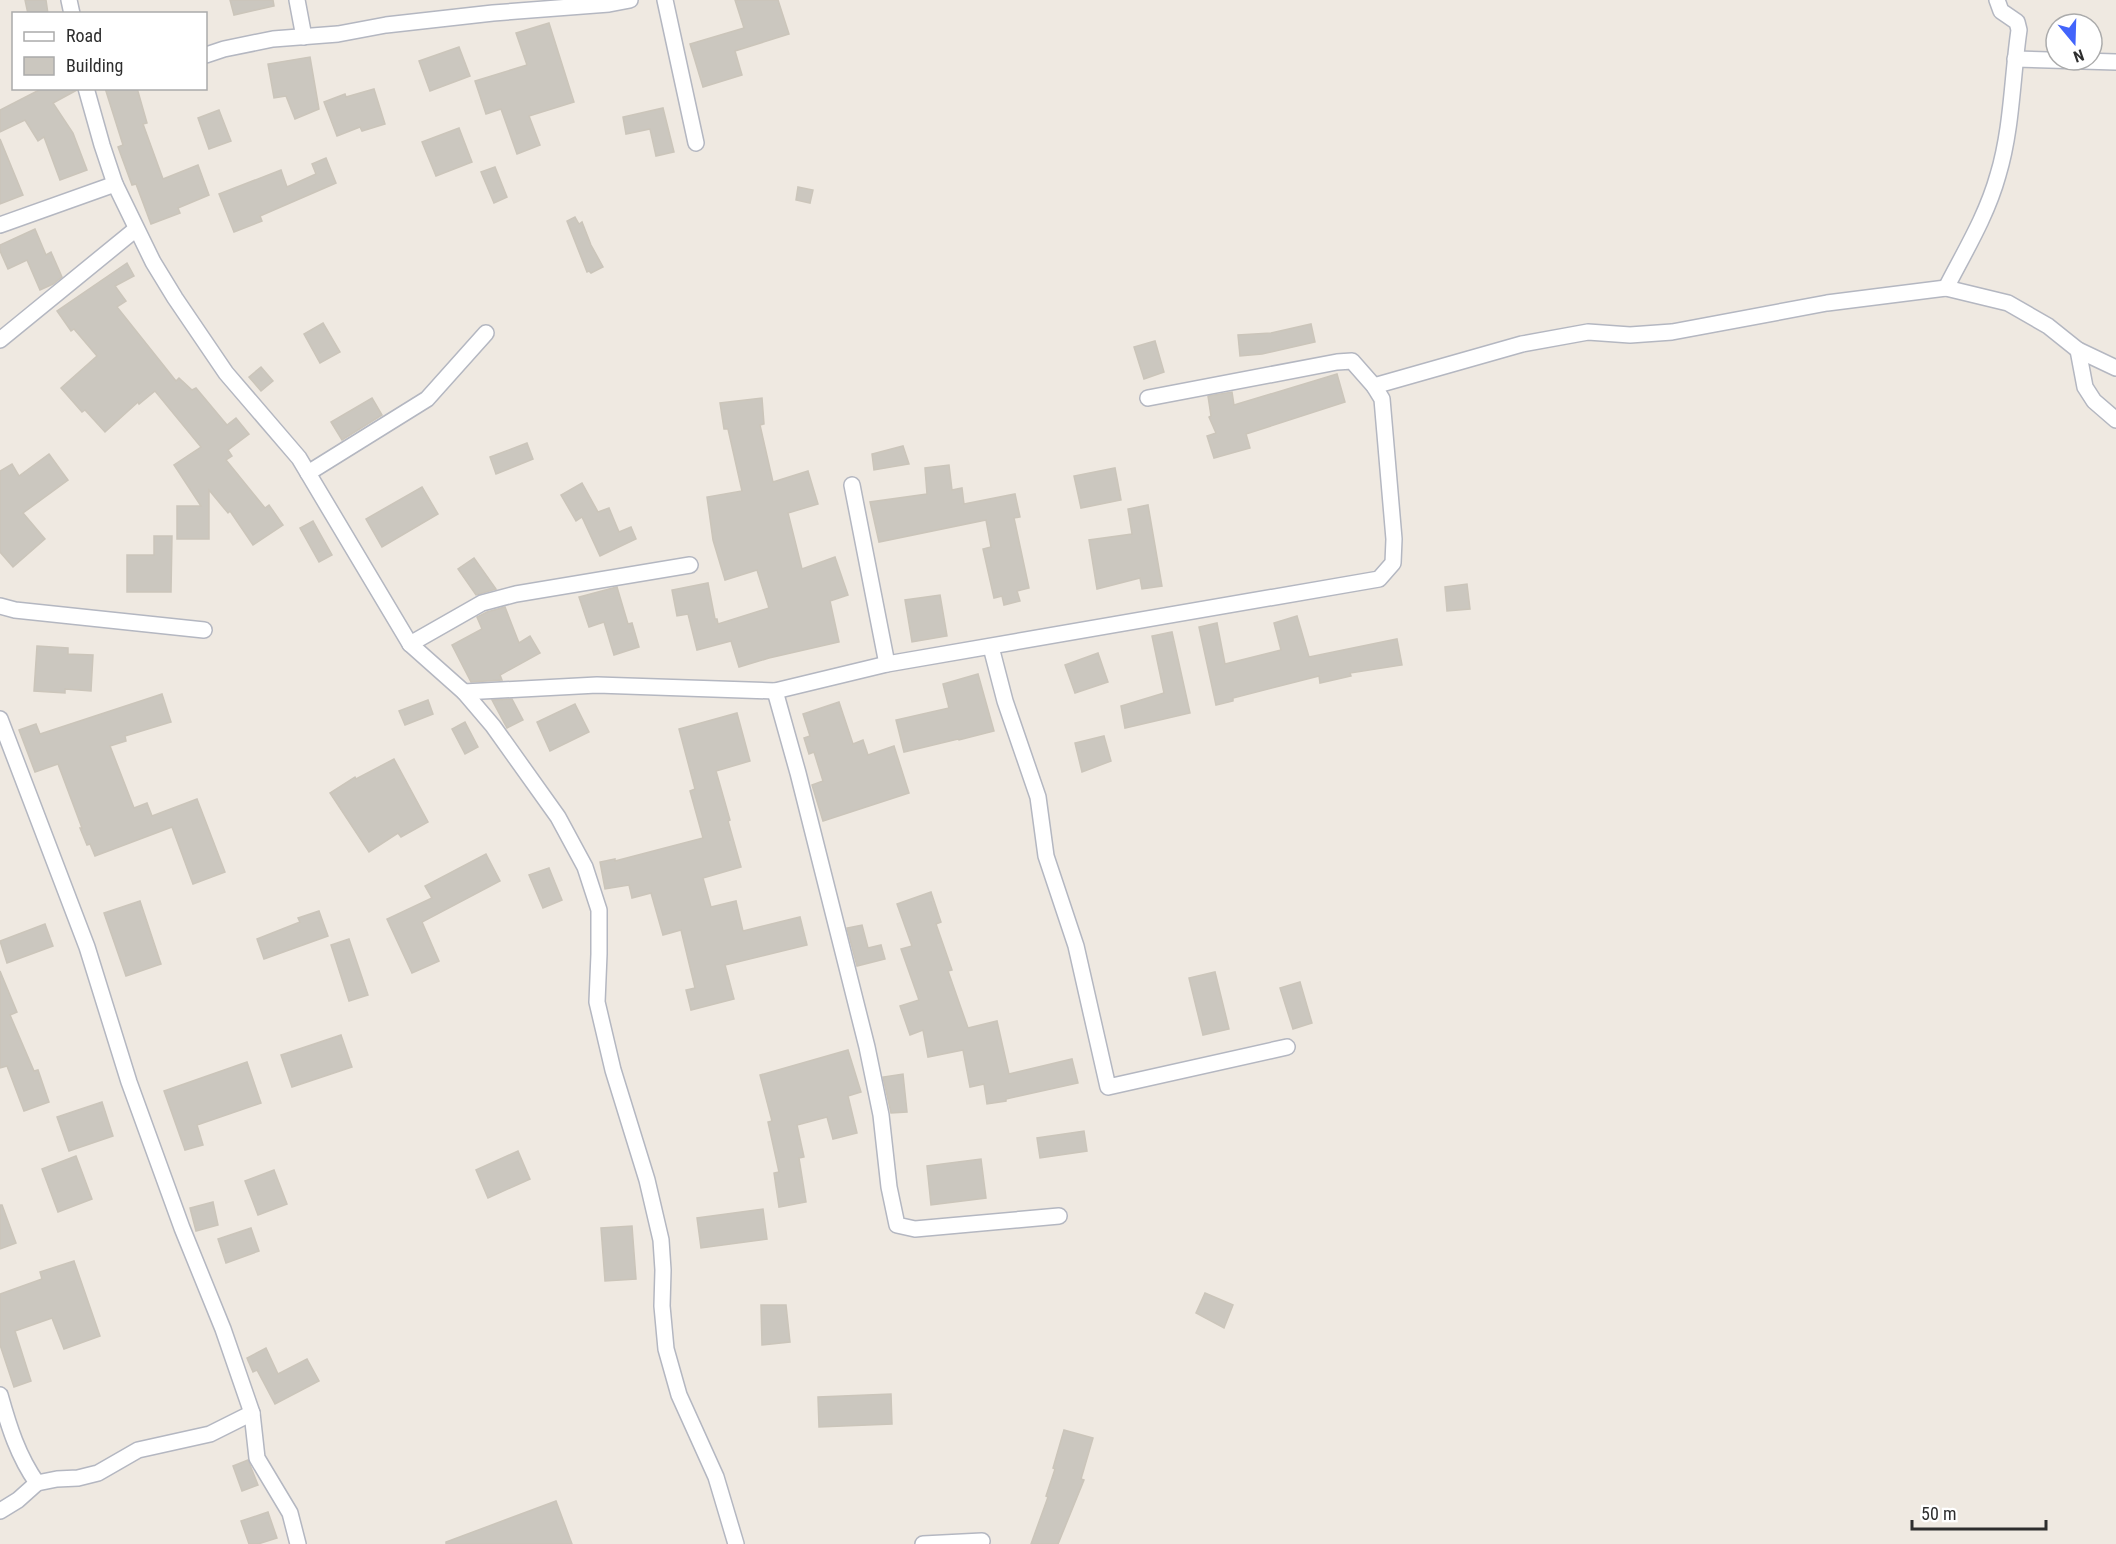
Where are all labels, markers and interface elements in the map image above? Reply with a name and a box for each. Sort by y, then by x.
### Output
legend [12,12,207,90]
north arrow [2044,12,2104,72]
text: Road [66,25,102,46]
text: N [2071,45,2086,66]
text: Building [66,55,123,76]
scale bar [1912,1493,2046,1531]
text: 50 m [1921,1503,1956,1524]

